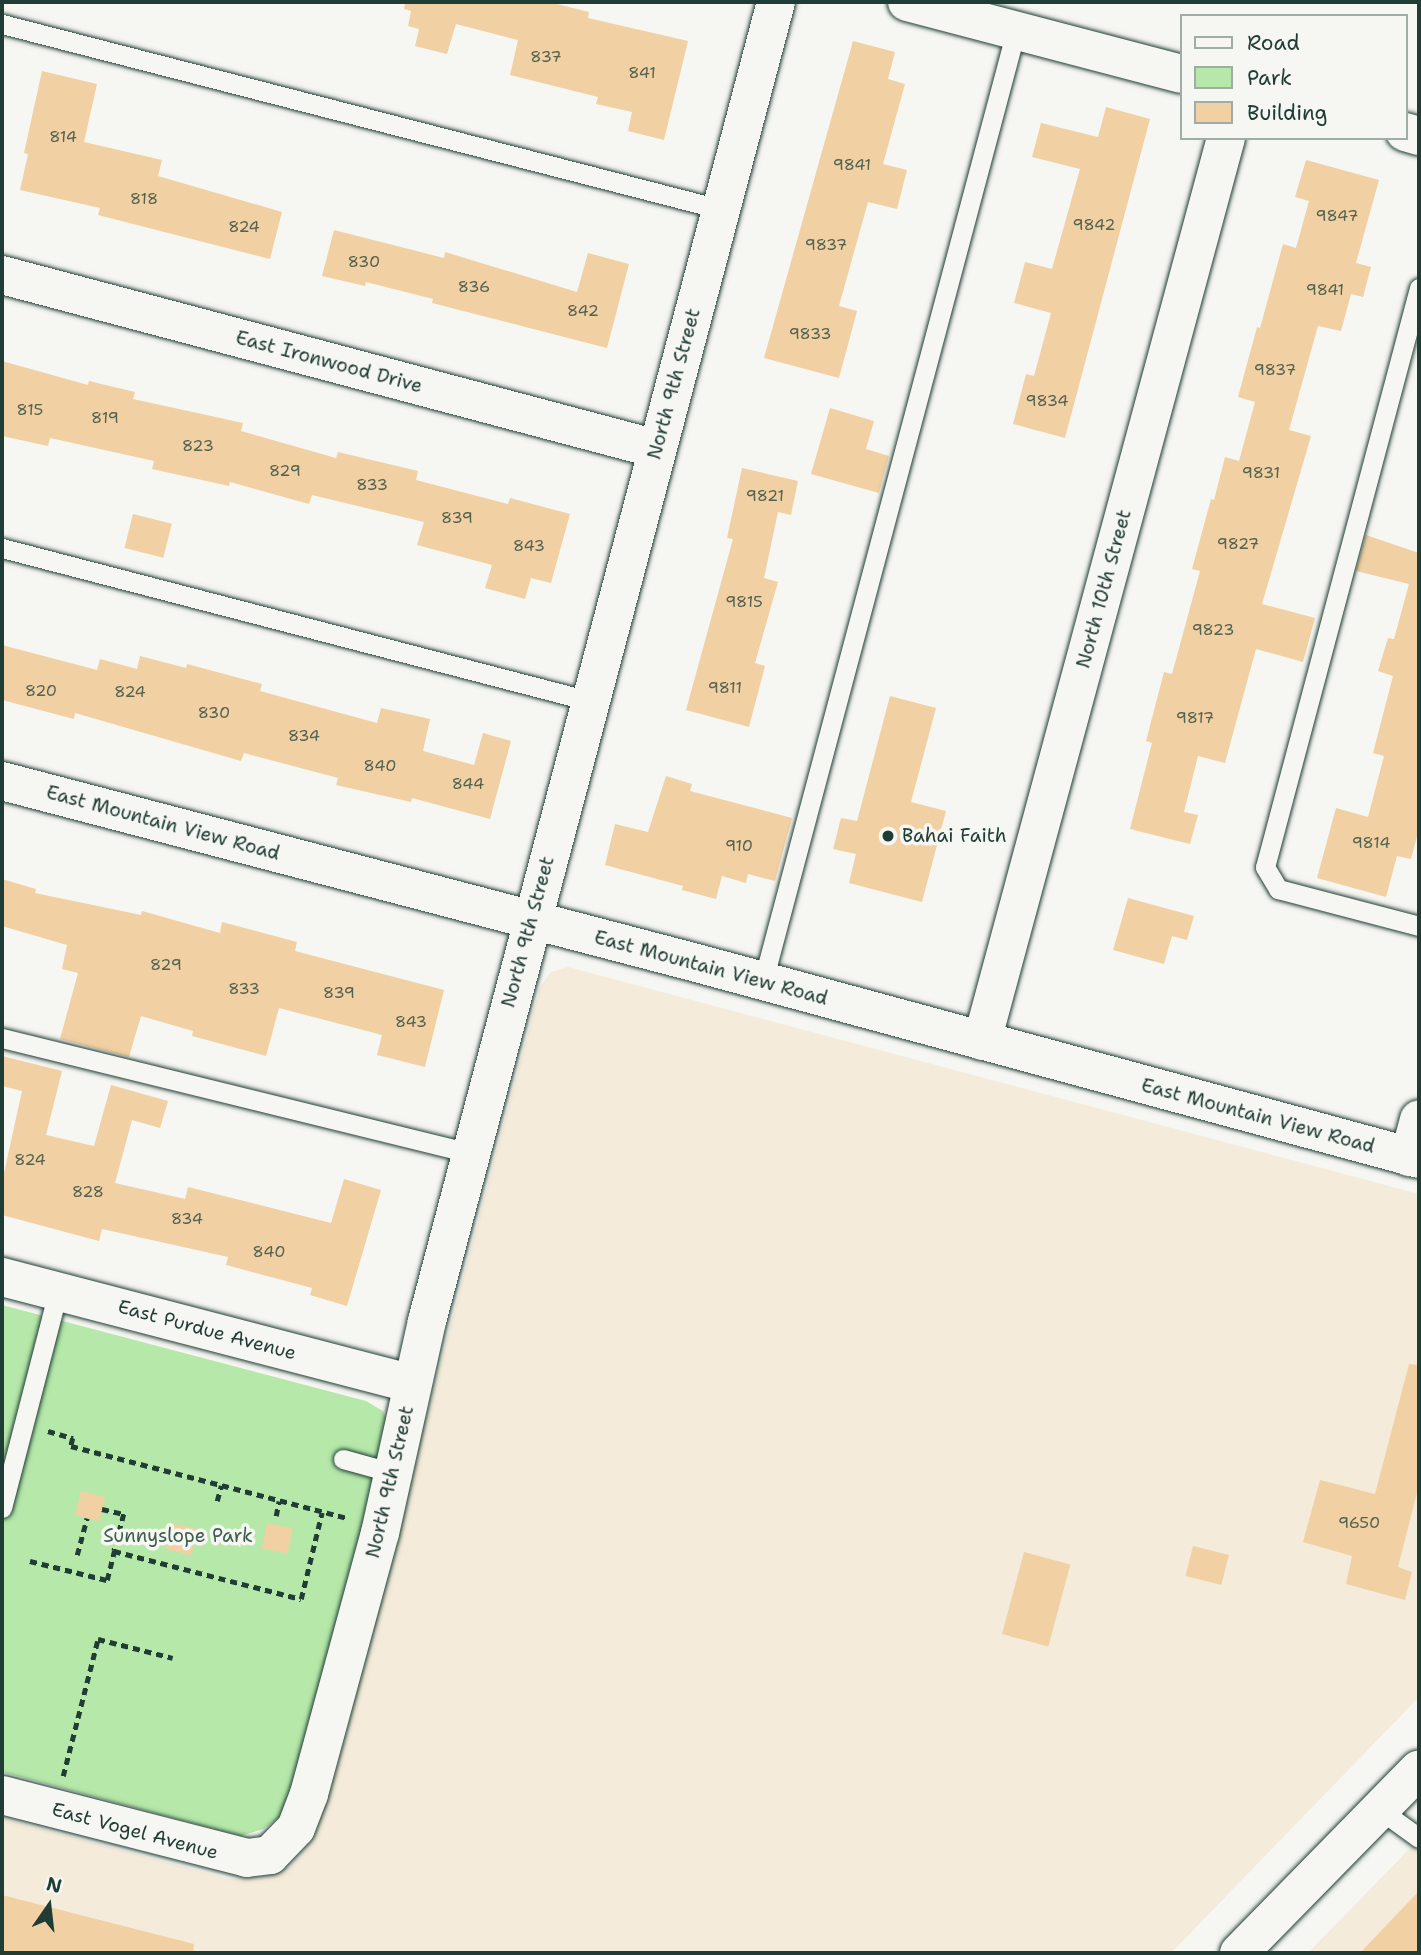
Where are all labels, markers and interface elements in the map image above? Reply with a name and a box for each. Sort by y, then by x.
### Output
legend [1180,14,1407,140]
text: Road [1247,29,1300,57]
house number: 837 [530,47,562,67]
house number: 841 [628,63,656,83]
text: Park [1247,64,1292,92]
text: Building [1247,99,1327,127]
house number: 814 [49,127,77,147]
house number: 9841 [833,155,871,175]
house number: 818 [130,189,158,209]
house number: 9847 [1316,206,1358,226]
house number: 9842 [1073,215,1115,235]
house number: 824 [228,217,260,237]
house number: 9837 [805,235,847,255]
house number: 830 [348,252,380,272]
house number: 836 [458,277,490,297]
house number: 9841 [1306,280,1344,300]
house number: 842 [567,301,599,321]
street label: North 9th Street [643,306,705,462]
house number: 9833 [789,324,831,344]
street label: East Ironwood Drive [233,326,425,398]
house number: 9837 [1254,360,1296,380]
house number: 9834 [1025,391,1069,411]
house number: 815 [17,400,43,420]
house number: 819 [91,408,119,428]
house number: 823 [182,436,214,456]
house number: 829 [269,461,301,481]
house number: 9831 [1242,463,1280,483]
house number: 833 [356,475,388,495]
house number: 9821 [746,486,784,506]
street label: North 10th Street [1072,507,1136,671]
house number: 839 [441,508,473,528]
house number: 9827 [1217,534,1259,554]
house number: 843 [513,536,545,556]
house number: 9815 [725,592,763,612]
house number: 9823 [1192,620,1234,640]
house number: 9811 [708,678,742,698]
house number: 820 [25,681,57,701]
house number: 824 [114,682,146,702]
house number: 830 [198,703,230,723]
house number: 9817 [1176,708,1214,728]
house number: 834 [288,726,320,746]
house number: 840 [364,756,396,776]
house number: 844 [452,774,484,794]
street label: East Mountain View Road [44,781,282,865]
place label: Bahai Faith [902,825,1007,847]
marker: Bahai Faith [880,828,896,844]
house number: 9814 [1352,833,1390,853]
house number: 910 [725,836,753,856]
street label: North 9th Street [497,854,559,1010]
street label: East Mountain View Road [592,926,830,1010]
house number: 829 [150,955,182,975]
house number: 833 [228,979,260,999]
house number: 839 [323,983,355,1003]
house number: 843 [395,1012,427,1032]
street label: East Mountain View Road [1139,1074,1377,1158]
house number: 824 [14,1150,46,1170]
house number: 828 [72,1182,104,1202]
house number: 834 [171,1209,203,1229]
house number: 840 [253,1242,285,1262]
street label: East Purdue Avenue [115,1295,299,1365]
street label: North 9th Street [361,1404,419,1560]
house number: 9650 [1338,1513,1380,1533]
park label: Sunnyslope Park [103,1525,253,1547]
street label: East Vogel Avenue [49,1798,221,1864]
north arrow [14,1871,84,1941]
text: N [44,1871,65,1899]

